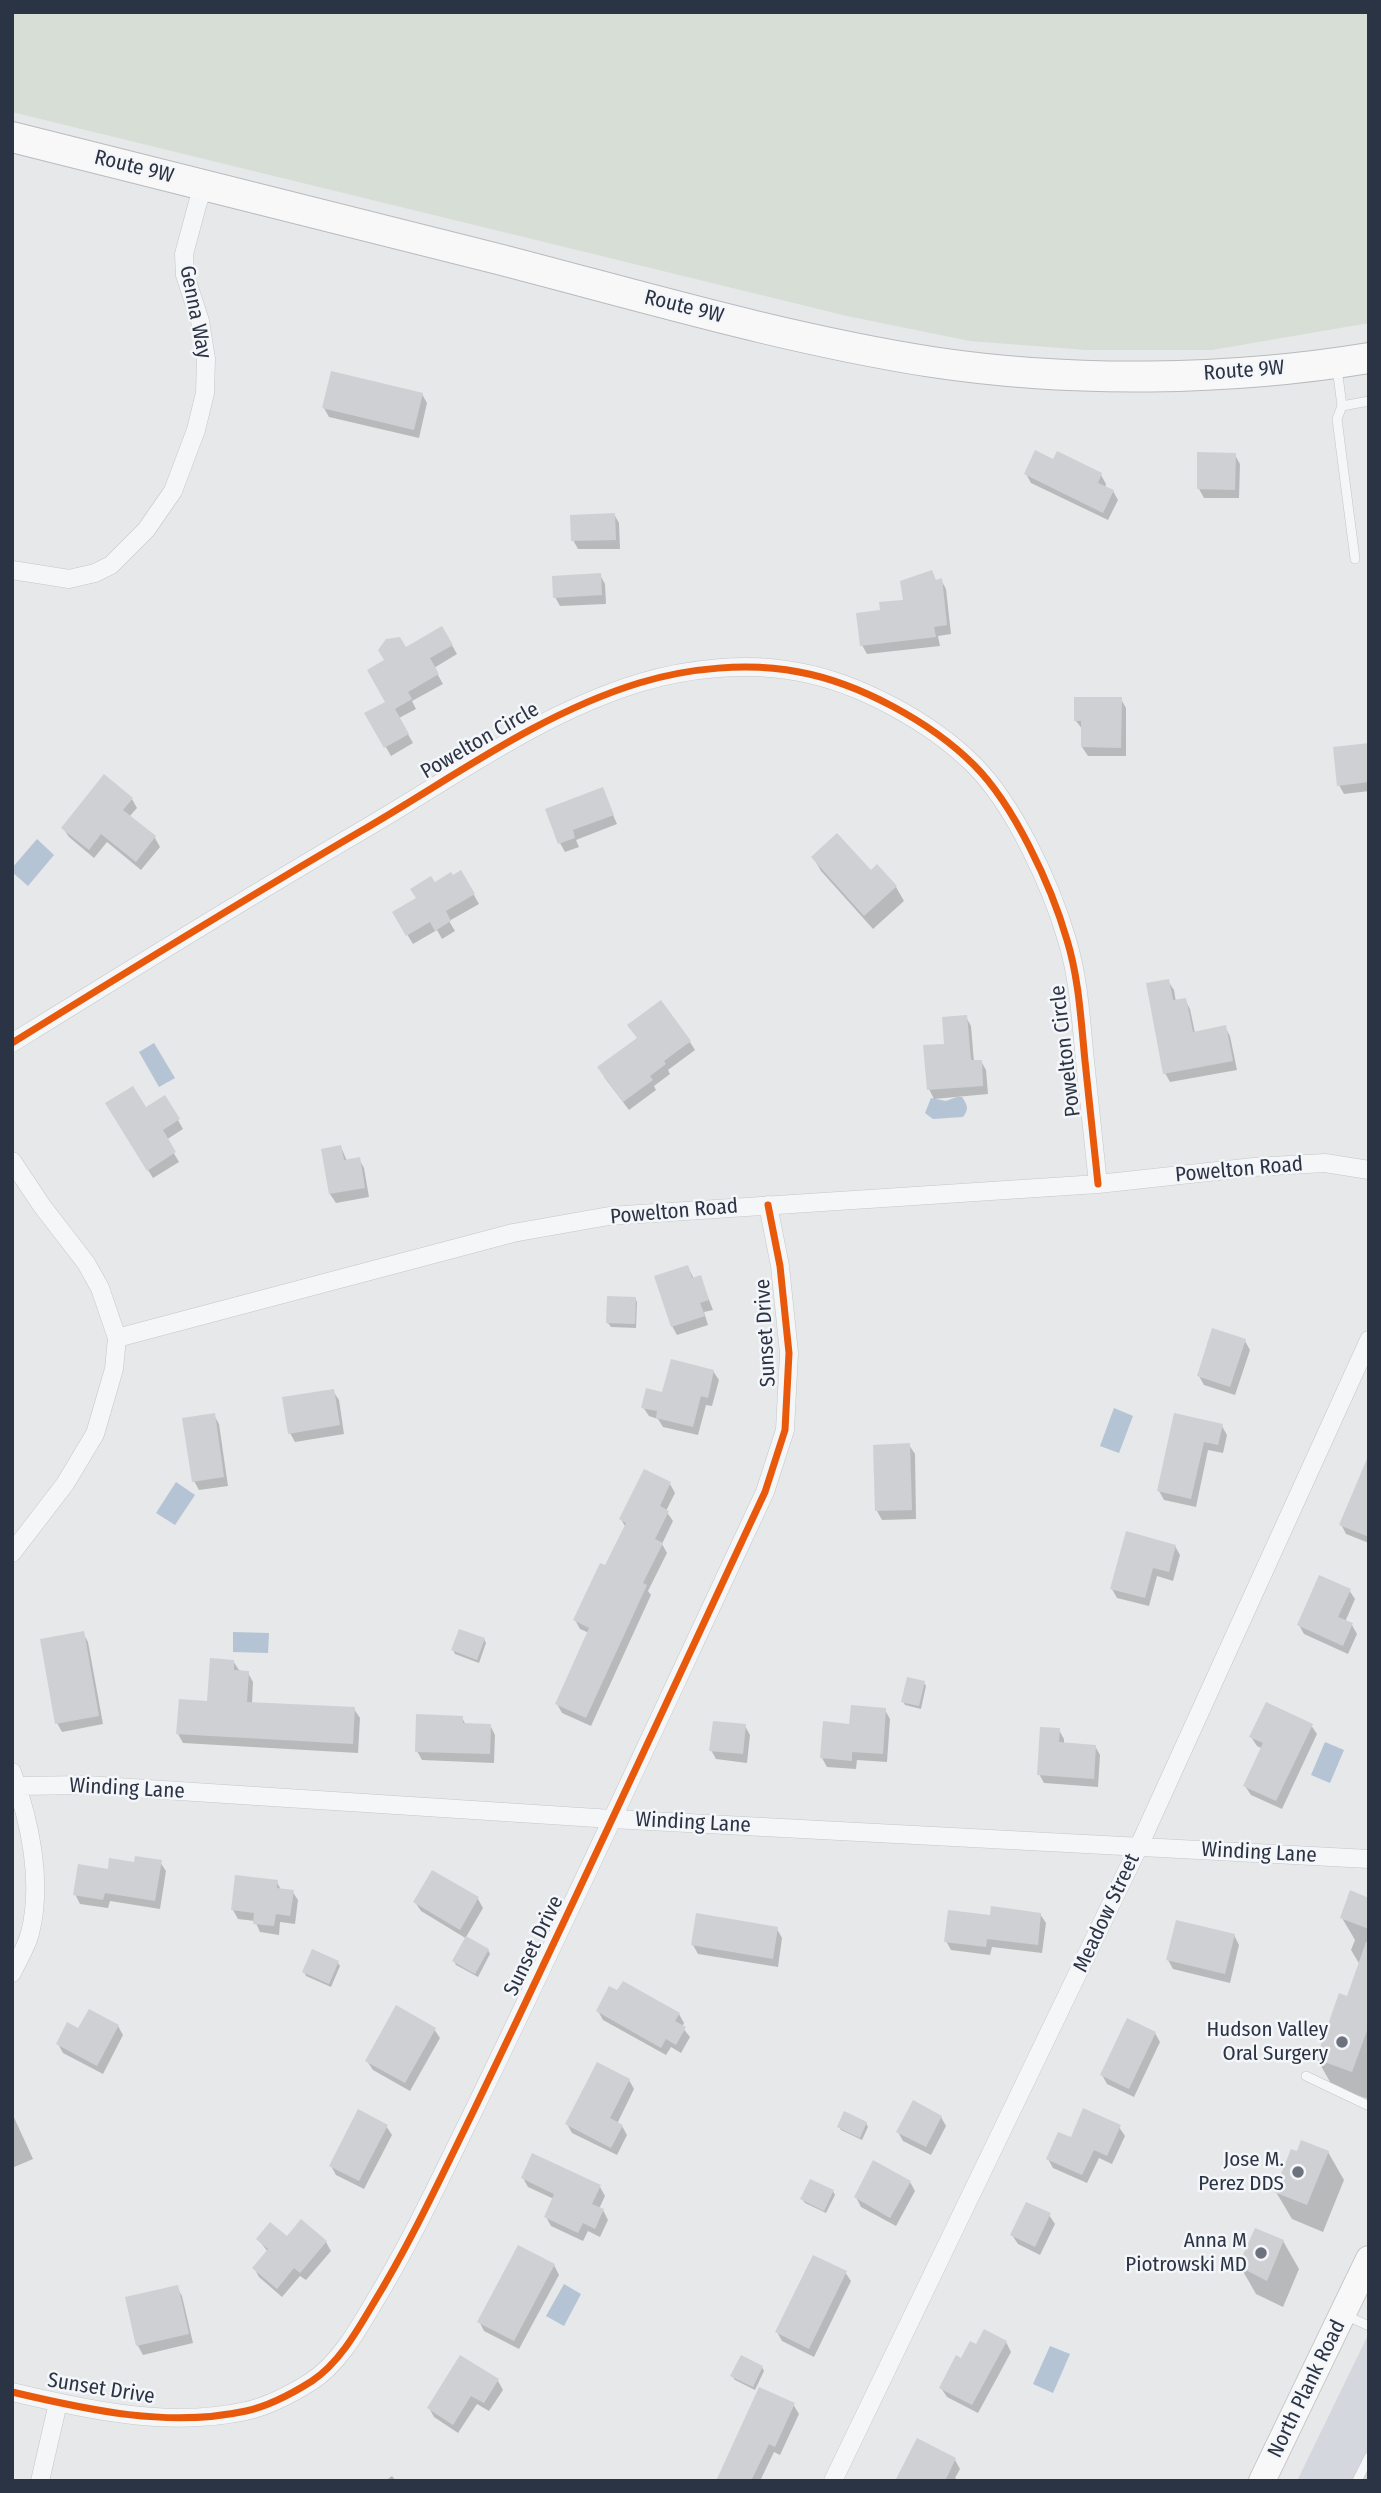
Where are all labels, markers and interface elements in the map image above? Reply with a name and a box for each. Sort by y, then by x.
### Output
street label: Route 9W [92,145,176,189]
street label: Genna Way [174,263,216,361]
street label: Route 9W [642,285,726,329]
street label: Route 9W [1203,356,1285,386]
street label: Powelton Circle [416,697,544,785]
street label: Powelton Circle [1045,984,1087,1118]
street label: Powelton Road [1174,1152,1304,1188]
street label: Powelton Road [609,1194,739,1230]
street label: Sunset Drive [751,1278,781,1388]
street label: Winding Lane [69,1773,185,1805]
street label: Winding Lane [635,1807,751,1839]
street label: Winding Lane [1201,1837,1317,1869]
street label: Meadow Street [1069,1850,1145,1976]
street label: Sunset Drive [499,1892,569,2000]
place label: Hudson Valley Oral Surgery [1206,2017,1328,2067]
marker: Hudson Valley Oral Surgery [1334,2034,1350,2050]
place label: Jose M. Perez DDS [1198,2147,1284,2197]
marker: Jose M. Perez DDS [1290,2164,1306,2180]
place label: Anna M Piotrowski MD [1125,2228,1247,2278]
marker: Anna M Piotrowski MD [1253,2245,1269,2261]
street label: North Plank Road [1263,2316,1351,2462]
street label: Sunset Drive [46,2368,156,2410]

